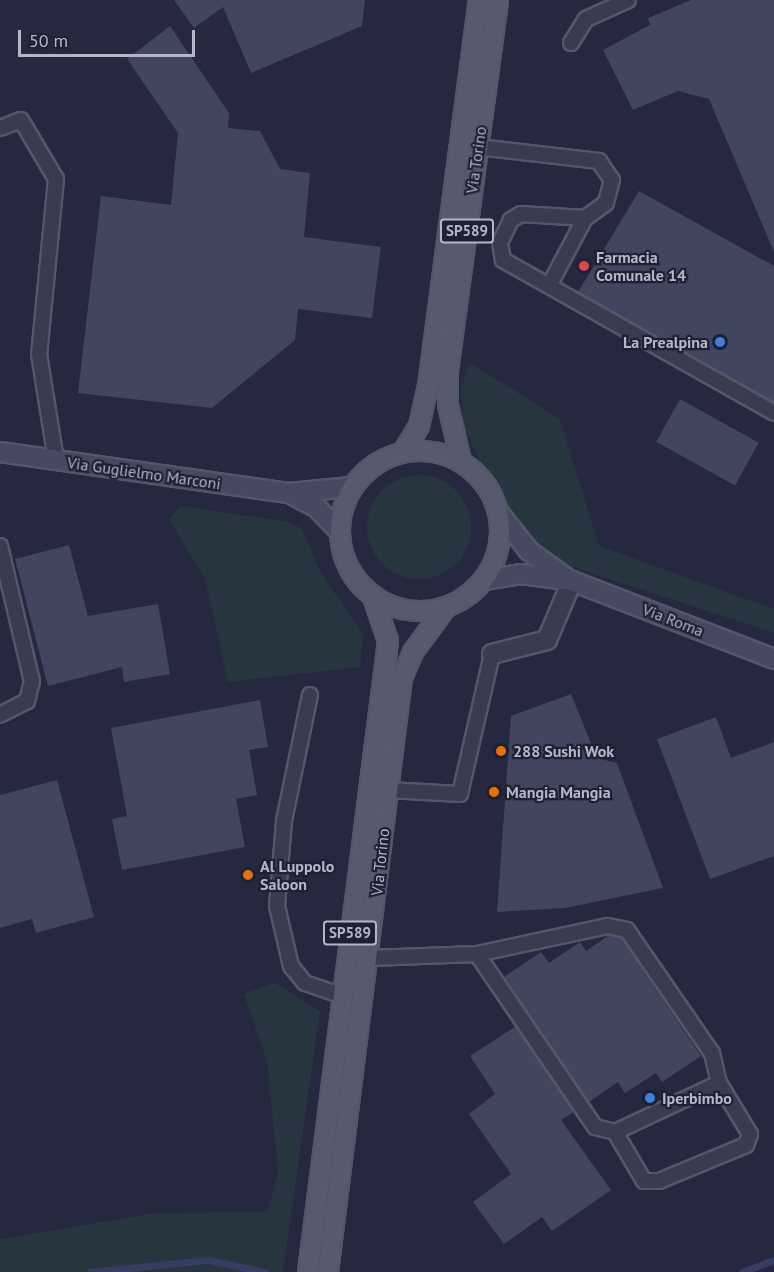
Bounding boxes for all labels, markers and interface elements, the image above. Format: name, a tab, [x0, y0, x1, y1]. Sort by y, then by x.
scale bar	[21, 18, 198, 56]
text: 50 m	[29, 29, 68, 52]
street label: Via Torino	[462, 125, 490, 195]
road number: SP589	[438, 219, 496, 243]
place label: Farmacia Comunale 14	[596, 247, 686, 285]
marker: Farmacia Comunale 14	[577, 259, 591, 273]
place label: La Prealpina	[623, 332, 708, 352]
marker: La Prealpina	[713, 335, 727, 349]
street label: Via Guglielmo Marconi	[66, 453, 222, 493]
street label: Via Roma	[640, 600, 706, 640]
place label: 288 Sushi Wok	[513, 741, 615, 761]
marker: 288 Sushi Wok	[494, 744, 508, 758]
place label: Mangia Mangia	[506, 782, 611, 802]
marker: Mangia Mangia	[487, 785, 501, 799]
street label: Via Torino	[367, 827, 393, 897]
place label: Al Luppolo Saloon	[260, 856, 334, 894]
marker: Al Luppolo Saloon	[241, 868, 255, 882]
road number: SP589	[322, 921, 378, 945]
place label: Iperbimbo	[662, 1088, 732, 1108]
marker: Iperbimbo	[643, 1091, 657, 1105]

